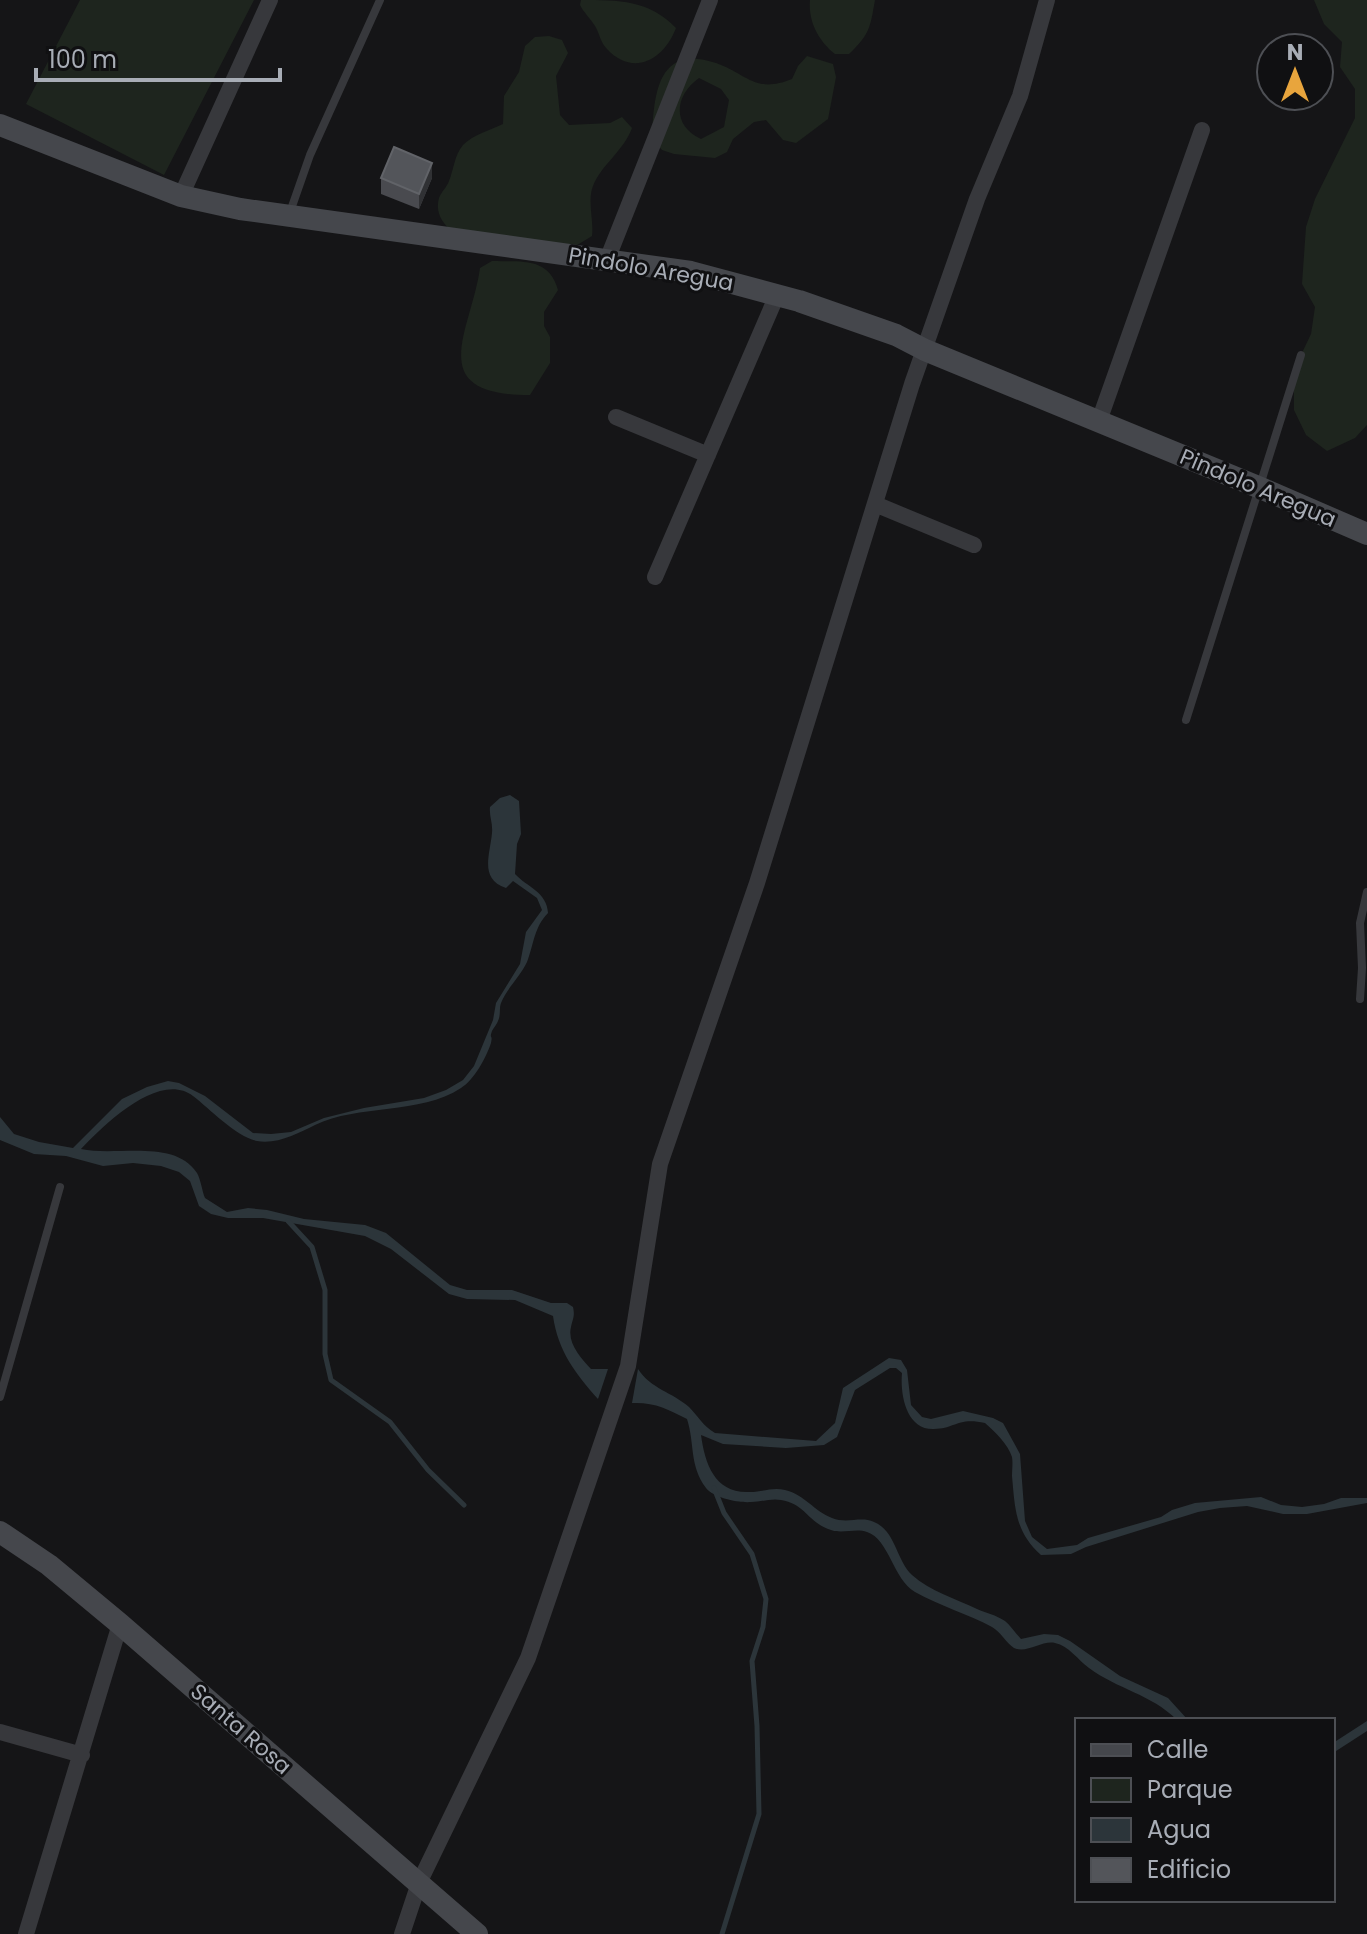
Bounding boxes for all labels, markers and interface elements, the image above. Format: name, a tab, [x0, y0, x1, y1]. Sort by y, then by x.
scale bar	[36, 32, 280, 82]
north arrow	[1255, 32, 1335, 112]
text: N	[1287, 37, 1303, 68]
text: 100 m	[48, 43, 117, 76]
street label: Pindolo Aregua	[566, 239, 736, 299]
street label: Pindolo Aregua	[1175, 441, 1341, 535]
street label: Santa Rosa	[184, 1676, 298, 1782]
legend	[1075, 1718, 1335, 1902]
text: Calle	[1147, 1733, 1208, 1766]
text: Parque	[1147, 1773, 1233, 1806]
text: Agua	[1147, 1813, 1211, 1846]
text: Edificio	[1147, 1853, 1231, 1886]

